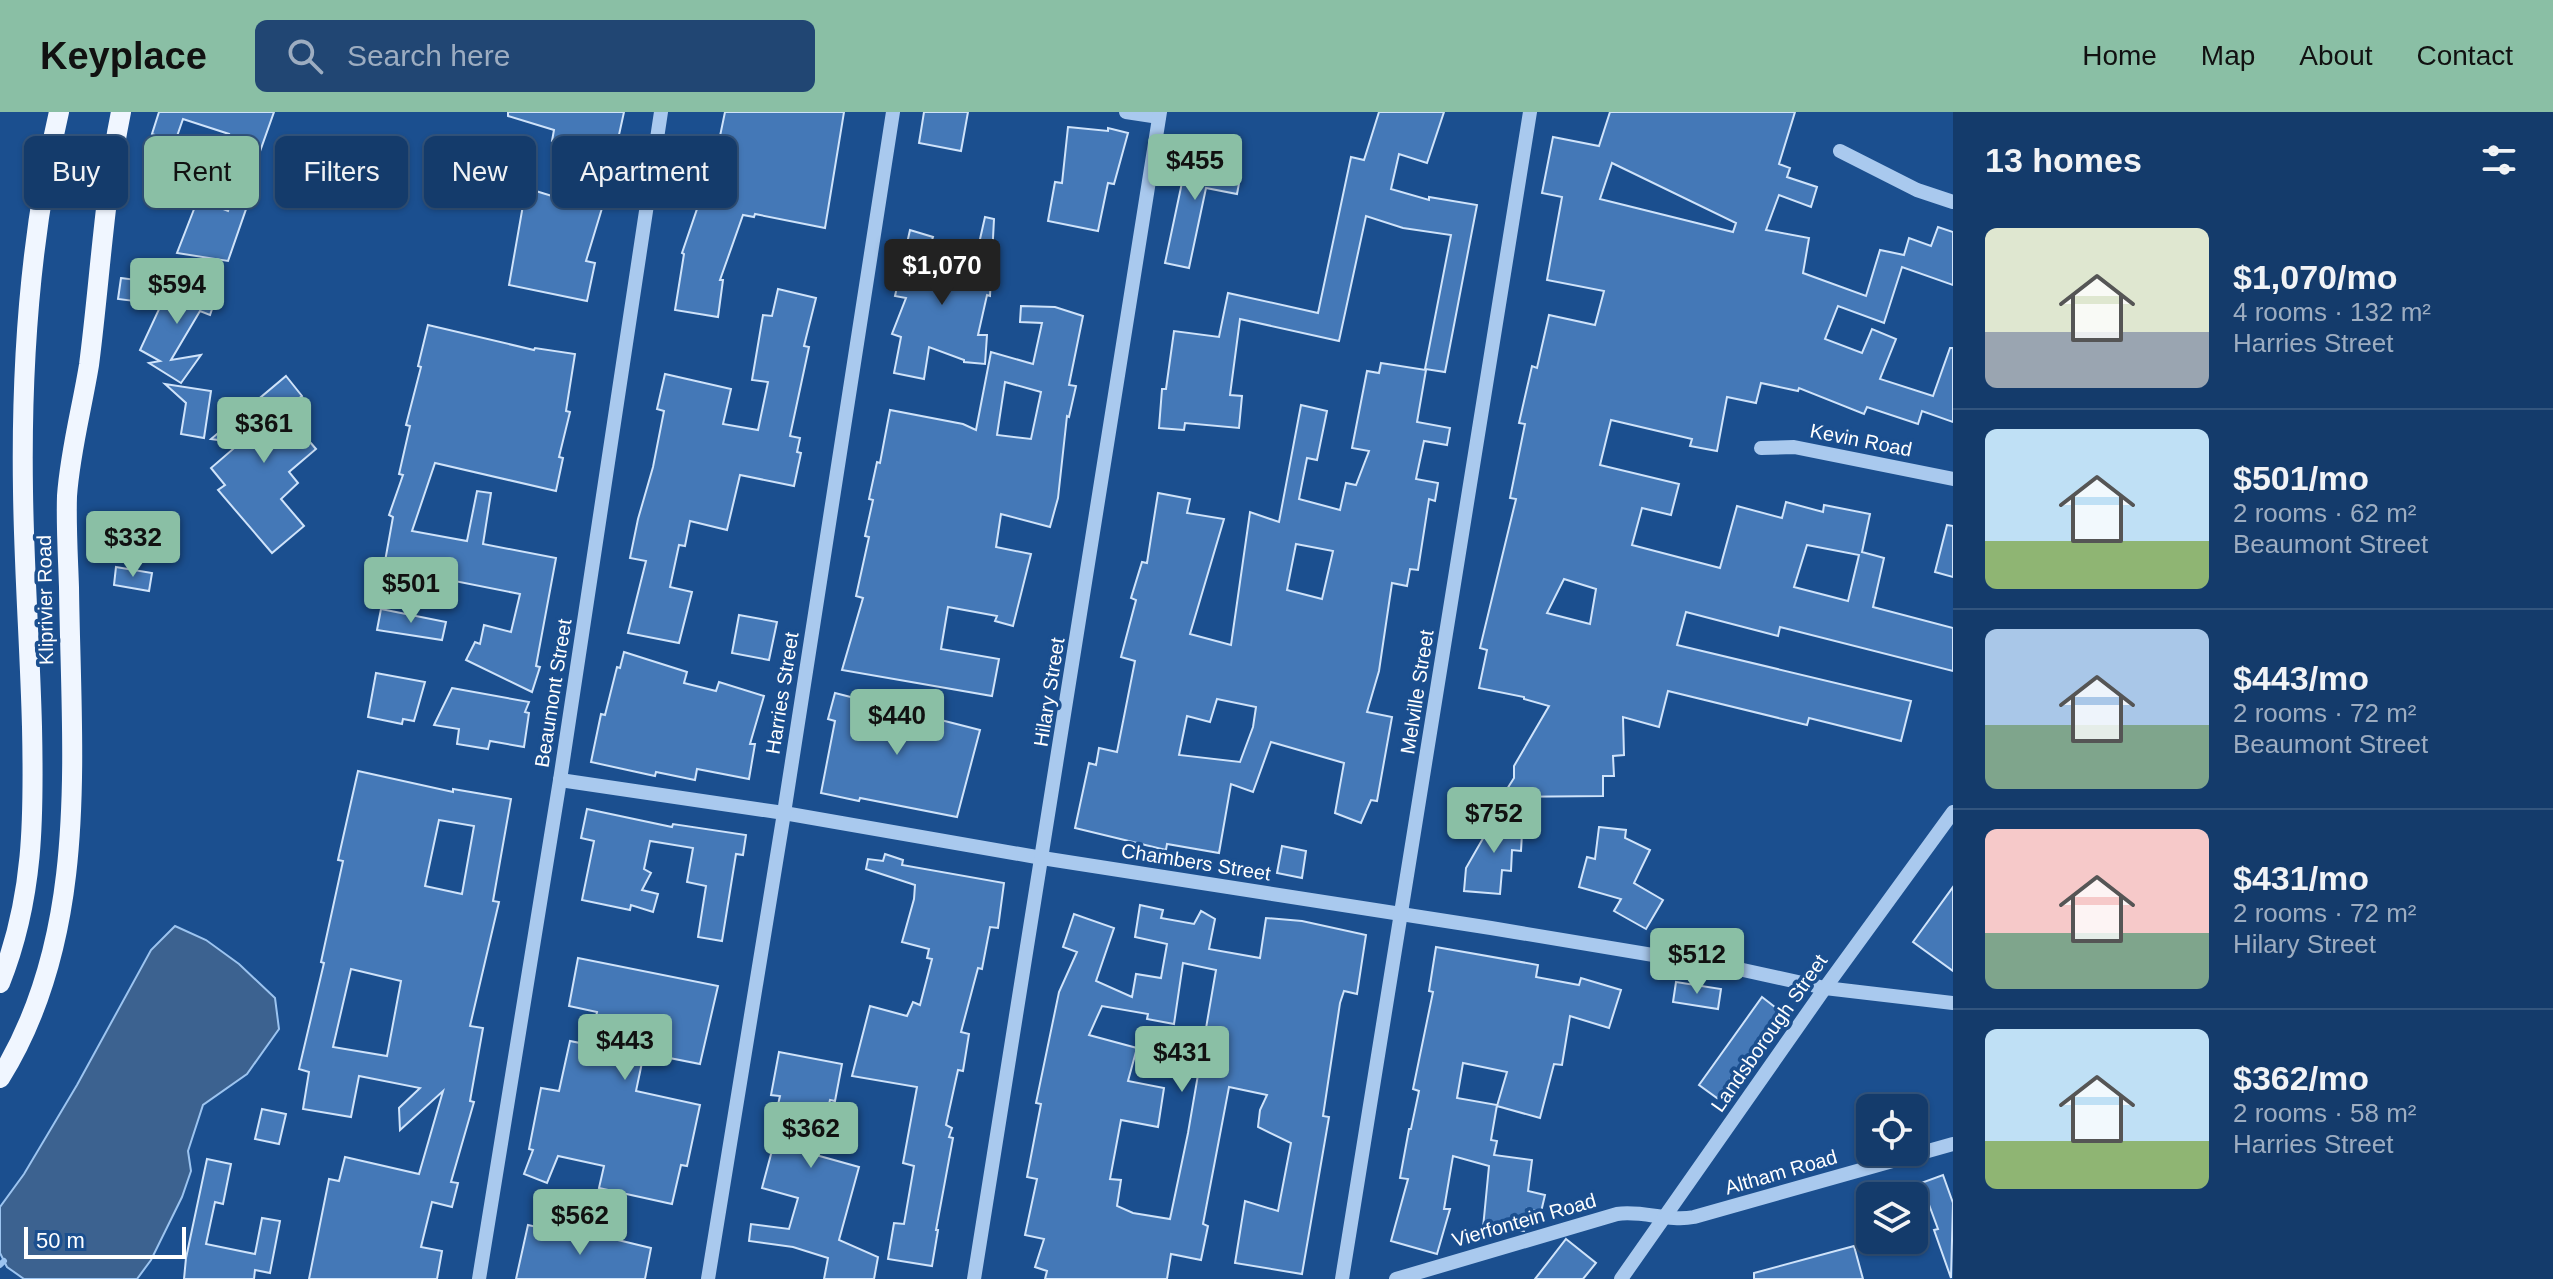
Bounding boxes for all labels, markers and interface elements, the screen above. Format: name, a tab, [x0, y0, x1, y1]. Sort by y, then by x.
search box	[255, 20, 815, 92]
icon: search	[283, 34, 327, 78]
text: Keyplace	[40, 35, 207, 77]
text: Search here	[347, 39, 510, 72]
text: Home	[2082, 40, 2157, 71]
text: Map	[2201, 40, 2255, 71]
text: About	[2299, 40, 2373, 71]
text: Contact	[2417, 40, 2513, 71]
pin: $455	[1148, 134, 1242, 202]
chip: Buy	[24, 136, 128, 208]
chip: Rent	[144, 136, 259, 208]
chip: Filters	[275, 136, 408, 208]
chip: New	[424, 136, 536, 208]
chip: Apartment	[552, 136, 737, 208]
icon: filters	[2477, 138, 2521, 182]
text: 13 homes	[1985, 141, 2142, 179]
text: $455	[1166, 145, 1224, 175]
pin: $1,070	[877, 239, 1007, 307]
text: $1,070	[902, 250, 982, 280]
pin: $594	[130, 258, 224, 326]
text: $1,070/mo	[2233, 258, 2397, 296]
icon: home	[2049, 260, 2145, 356]
text: $594	[148, 269, 206, 299]
text: 4 rooms · 132 m²	[2233, 297, 2431, 327]
text: Harries Street	[2233, 328, 2393, 358]
pin: $361	[217, 397, 311, 465]
text: $361	[235, 408, 293, 438]
street label: Kevin Road	[1808, 419, 1914, 461]
text: $501/mo	[2233, 459, 2369, 497]
icon: home	[2049, 461, 2145, 557]
text: 2 rooms · 62 m²	[2233, 498, 2417, 528]
pin: $332	[86, 511, 180, 579]
text: $332	[104, 522, 162, 552]
text: Beaumont Street	[2233, 529, 2428, 559]
street label: Kliprivier Road	[33, 535, 57, 665]
pin: $501	[364, 557, 458, 625]
text: $501	[382, 568, 440, 598]
street label: Beaumont Street	[530, 617, 576, 769]
street label: Melville Street	[1396, 628, 1438, 756]
street label: Harries Street	[761, 630, 803, 756]
street label: Hilary Street	[1030, 636, 1069, 748]
text: $443/mo	[2233, 659, 2369, 697]
icon: home	[2049, 661, 2145, 757]
pin: $440	[850, 689, 944, 757]
text: 2 rooms · 72 m²	[2233, 698, 2417, 728]
text: $440	[868, 700, 926, 730]
text: Beaumont Street	[2233, 729, 2428, 759]
pin: $752	[1447, 787, 1541, 855]
text: $752	[1465, 798, 1523, 828]
street label: Chambers Street	[1120, 839, 1273, 885]
text: $431/mo	[2233, 859, 2369, 897]
icon: home	[2049, 861, 2145, 957]
text: 2 rooms · 72 m²	[2233, 898, 2417, 928]
pin: $512	[1650, 928, 1744, 996]
text: Hilary Street	[2233, 929, 2376, 959]
text: $512	[1668, 939, 1726, 969]
street label: Landsborough Street	[1706, 950, 1832, 1116]
pin: $443	[578, 1014, 672, 1082]
text: $443	[596, 1025, 654, 1055]
pin: $431	[1135, 1026, 1229, 1094]
text: $431	[1153, 1037, 1211, 1067]
text: $362/mo	[2233, 1059, 2369, 1097]
icon: home	[2049, 1061, 2145, 1157]
map controls	[1856, 1094, 1928, 1254]
button: locate	[1856, 1094, 1928, 1166]
text: 2 rooms · 58 m²	[2233, 1098, 2417, 1128]
pin: $362	[764, 1102, 858, 1170]
text: $362	[782, 1113, 840, 1143]
text: Harries Street	[2233, 1129, 2393, 1159]
street label: Altham Road	[1722, 1145, 1840, 1199]
button: layers	[1856, 1182, 1928, 1254]
pin: $562	[533, 1189, 627, 1257]
street label: Vierfontein Road	[1450, 1189, 1598, 1251]
text: $562	[551, 1200, 609, 1230]
scale bar	[24, 1223, 186, 1259]
text: 50 m	[36, 1228, 85, 1253]

